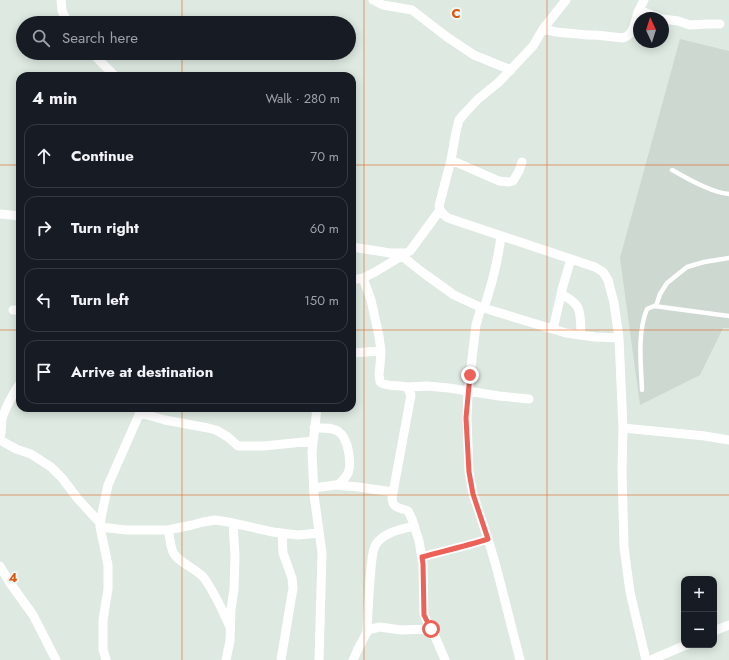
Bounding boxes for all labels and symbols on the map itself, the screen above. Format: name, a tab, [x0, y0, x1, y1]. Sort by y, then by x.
text: C	[451, 4, 461, 23]
north arrow	[633, 12, 669, 48]
route end	[461, 366, 479, 384]
text: 4	[8, 568, 18, 587]
route start	[422, 620, 440, 638]

